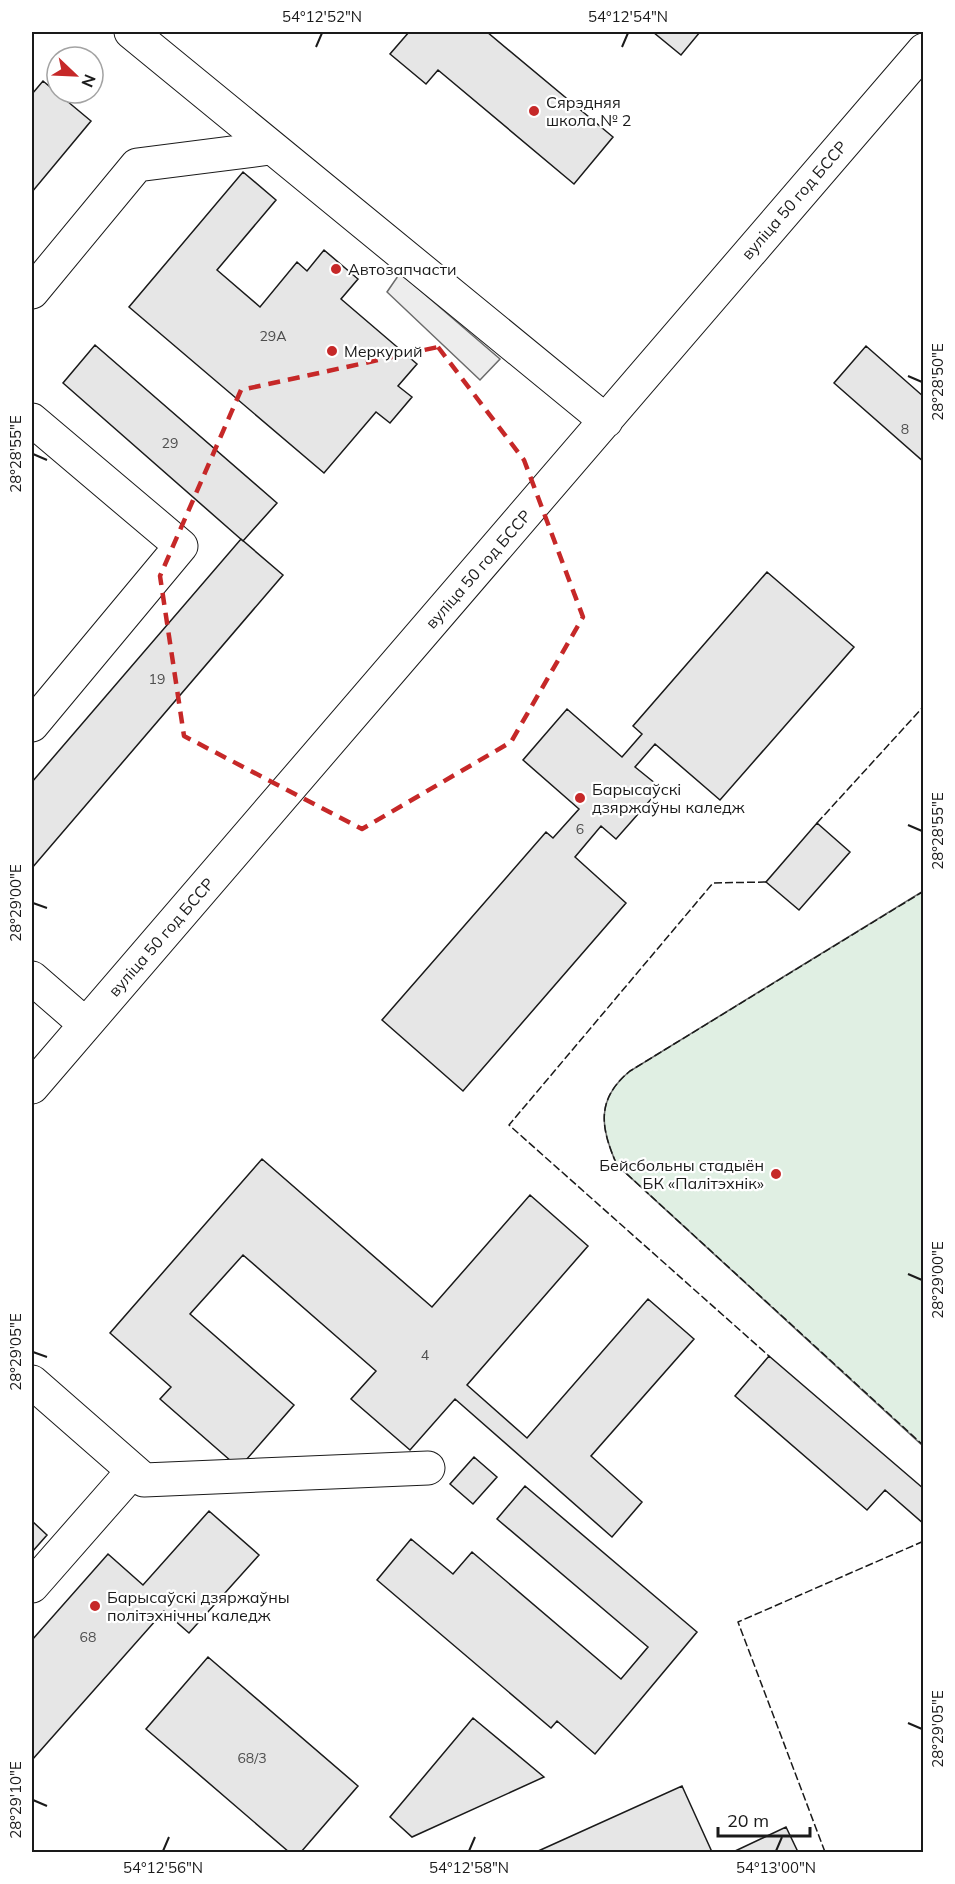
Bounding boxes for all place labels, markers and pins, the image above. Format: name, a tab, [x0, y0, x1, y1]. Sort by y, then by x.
place label: Сярэдняя школа № 2	[546, 92, 631, 130]
marker: Сярэдняя школа № 2	[527, 104, 541, 118]
place label: Автозапчасти	[348, 259, 456, 279]
marker: Автозапчасти	[329, 262, 343, 276]
place label: Меркурий	[344, 341, 422, 361]
marker: Меркурий	[325, 344, 339, 358]
place label: Барысаўскі дзяржаўны каледж	[592, 779, 745, 817]
marker: Барысаўскі дзяржаўны каледж	[573, 791, 587, 805]
place label: Бейсбольны стадыён БК «Палітэхнік»	[599, 1155, 764, 1193]
marker: Бейсбольны стадыён БК «Палітэхнік»	[769, 1167, 783, 1181]
place label: Барысаўскі дзяржаўны політэхнічны каледж	[107, 1587, 290, 1625]
marker: Барысаўскі дзяржаўны політэхнічны каледж	[88, 1599, 102, 1613]

